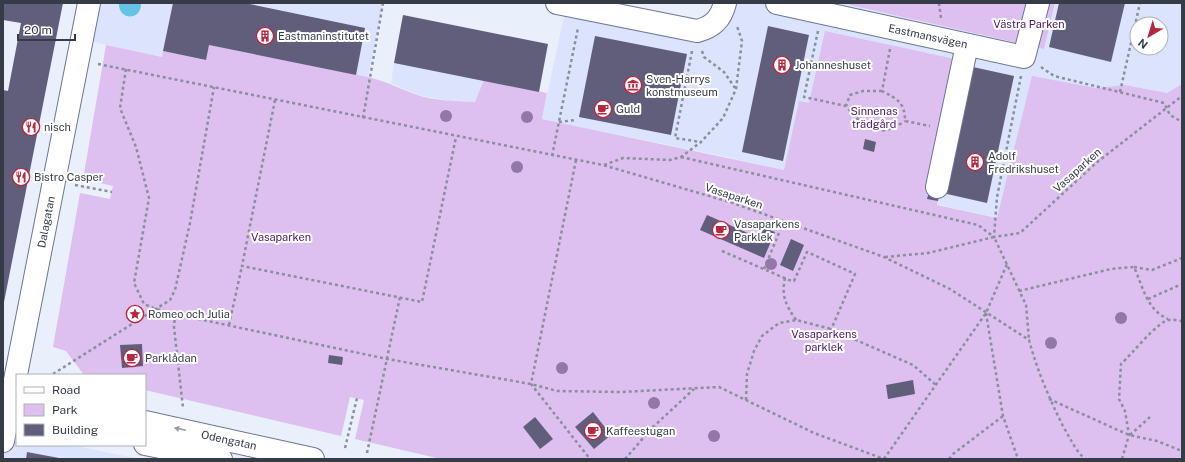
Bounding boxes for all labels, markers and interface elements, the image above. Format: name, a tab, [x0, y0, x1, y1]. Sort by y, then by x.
scale bar	[18, 16, 75, 42]
north arrow	[1129, 16, 1169, 56]
park label: Västra Parken	[993, 18, 1065, 30]
street label: Eastmansvägen	[887, 22, 969, 50]
text: 20 m	[24, 23, 52, 37]
building icon: Eastmaninstitutet	[255, 26, 275, 46]
place label: Eastmaninstitutet	[278, 30, 369, 42]
text: N	[1136, 37, 1150, 51]
building icon: Johanneshuset	[772, 55, 792, 75]
place label: Johanneshuset	[795, 59, 871, 71]
place label: Sven-Harrys konstmuseum	[646, 73, 718, 98]
museum icon: Sven-Harrys konstmuseum	[623, 75, 643, 95]
cafe icon: Guld	[593, 99, 613, 119]
place label: Guld	[616, 103, 640, 115]
park label: Sinnenas trädgård	[850, 105, 898, 130]
restaurant icon: nisch	[21, 117, 41, 137]
place label: nisch	[44, 121, 71, 133]
street label: Vasaparken	[1051, 145, 1103, 195]
place label: Adolf Fredrikshuset	[988, 150, 1059, 175]
building icon: Adolf Fredrikshuset	[965, 152, 985, 172]
restaurant icon: Bistro Casper	[11, 167, 31, 187]
place label: Bistro Casper	[34, 171, 103, 183]
street label: Vasaparken	[704, 181, 764, 211]
street label: Dalagatan	[35, 195, 57, 249]
place label: Vasaparkens Parklek	[734, 218, 800, 243]
cafe icon: Vasaparkens Parklek	[711, 220, 731, 240]
park label: Vasaparken	[251, 231, 311, 243]
place icon: Romeo och Julia	[125, 304, 145, 324]
place label: Romeo och Julia	[148, 308, 230, 320]
park label: Vasaparkens parklek	[791, 328, 857, 353]
cafe icon: Parklådan	[122, 348, 142, 368]
place label: Parklådan	[145, 352, 197, 364]
legend	[16, 374, 146, 446]
text: Road	[52, 383, 80, 397]
text: Park	[52, 403, 78, 417]
cafe icon: Kaffeestugan	[583, 421, 603, 441]
text: Building	[52, 423, 98, 437]
place label: Kaffeestugan	[606, 425, 675, 437]
one-way arrow	[173, 426, 186, 432]
street label: Odengatan	[200, 428, 258, 452]

